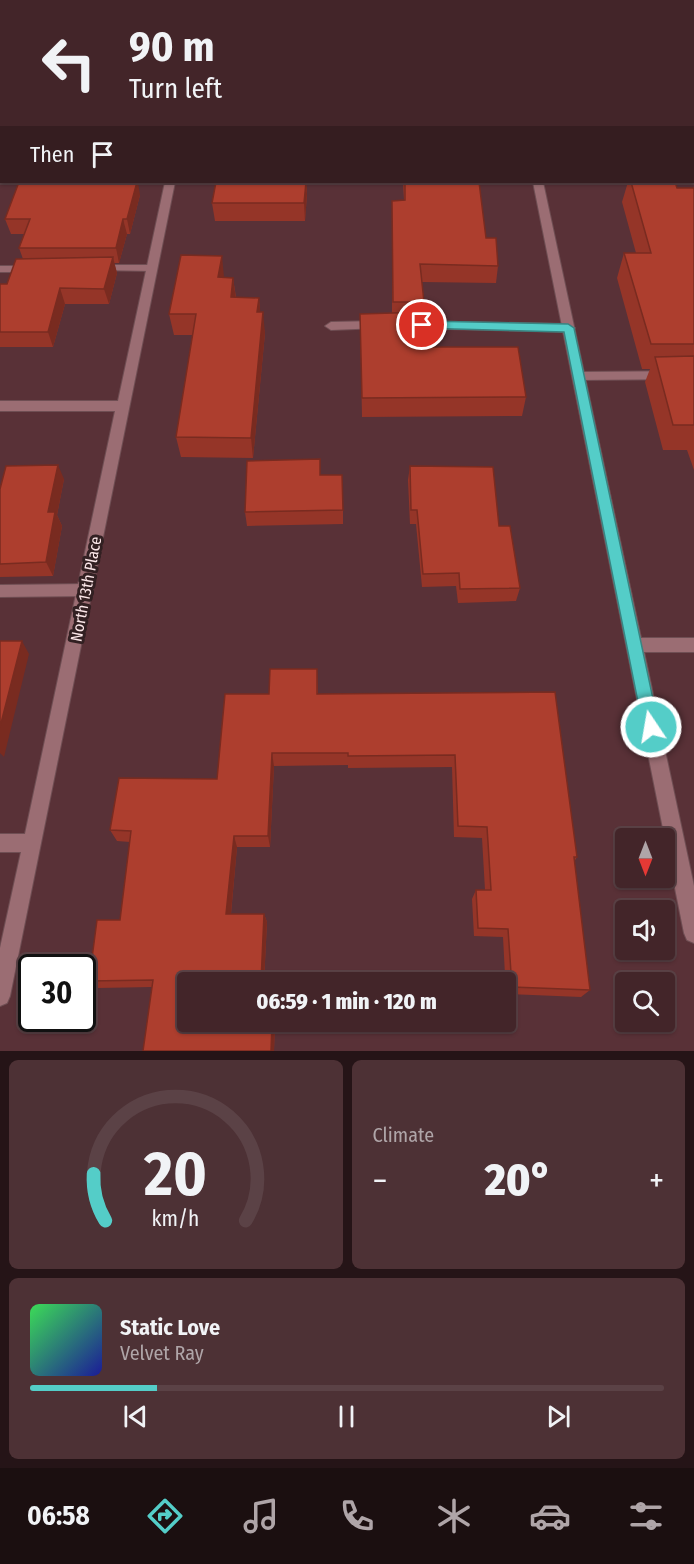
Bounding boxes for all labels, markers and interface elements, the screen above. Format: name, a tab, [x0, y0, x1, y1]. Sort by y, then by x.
text: 90 m	[129, 22, 214, 72]
icon: left	[30, 24, 108, 102]
text: Turn left	[129, 73, 222, 105]
icon: arrive	[86, 138, 119, 171]
text: Then	[30, 141, 74, 168]
pin	[396, 299, 447, 350]
icon: arrive	[405, 308, 438, 341]
street label: North 13th Place	[66, 535, 106, 643]
position arrow	[619, 695, 683, 759]
north arrow	[615, 828, 675, 888]
map controls	[615, 828, 675, 1032]
button: sound	[615, 900, 675, 960]
speed limit sign: 30	[18, 954, 96, 1032]
button: search	[615, 972, 675, 1032]
text: 06:59 · 1 min · 120 m	[256, 988, 437, 1015]
text: Climate	[373, 1123, 434, 1147]
text: 20	[143, 1137, 207, 1212]
text: 20°	[485, 1153, 552, 1207]
text: −	[373, 1161, 387, 1201]
text: +	[649, 1161, 664, 1201]
text: km/h	[152, 1207, 200, 1233]
text: Static Love	[120, 1314, 220, 1341]
text: Velvet Ray	[120, 1341, 204, 1365]
icon: previous	[119, 1400, 152, 1433]
icon: pause	[330, 1400, 363, 1433]
icon: next	[542, 1400, 575, 1433]
icon: directions	[144, 1495, 186, 1537]
icon: music	[240, 1495, 282, 1537]
icon: phone	[336, 1495, 378, 1537]
icon: climate	[433, 1495, 475, 1537]
icon: car	[529, 1495, 571, 1537]
icon: filters	[625, 1495, 667, 1537]
text: 06:58	[27, 1500, 90, 1532]

